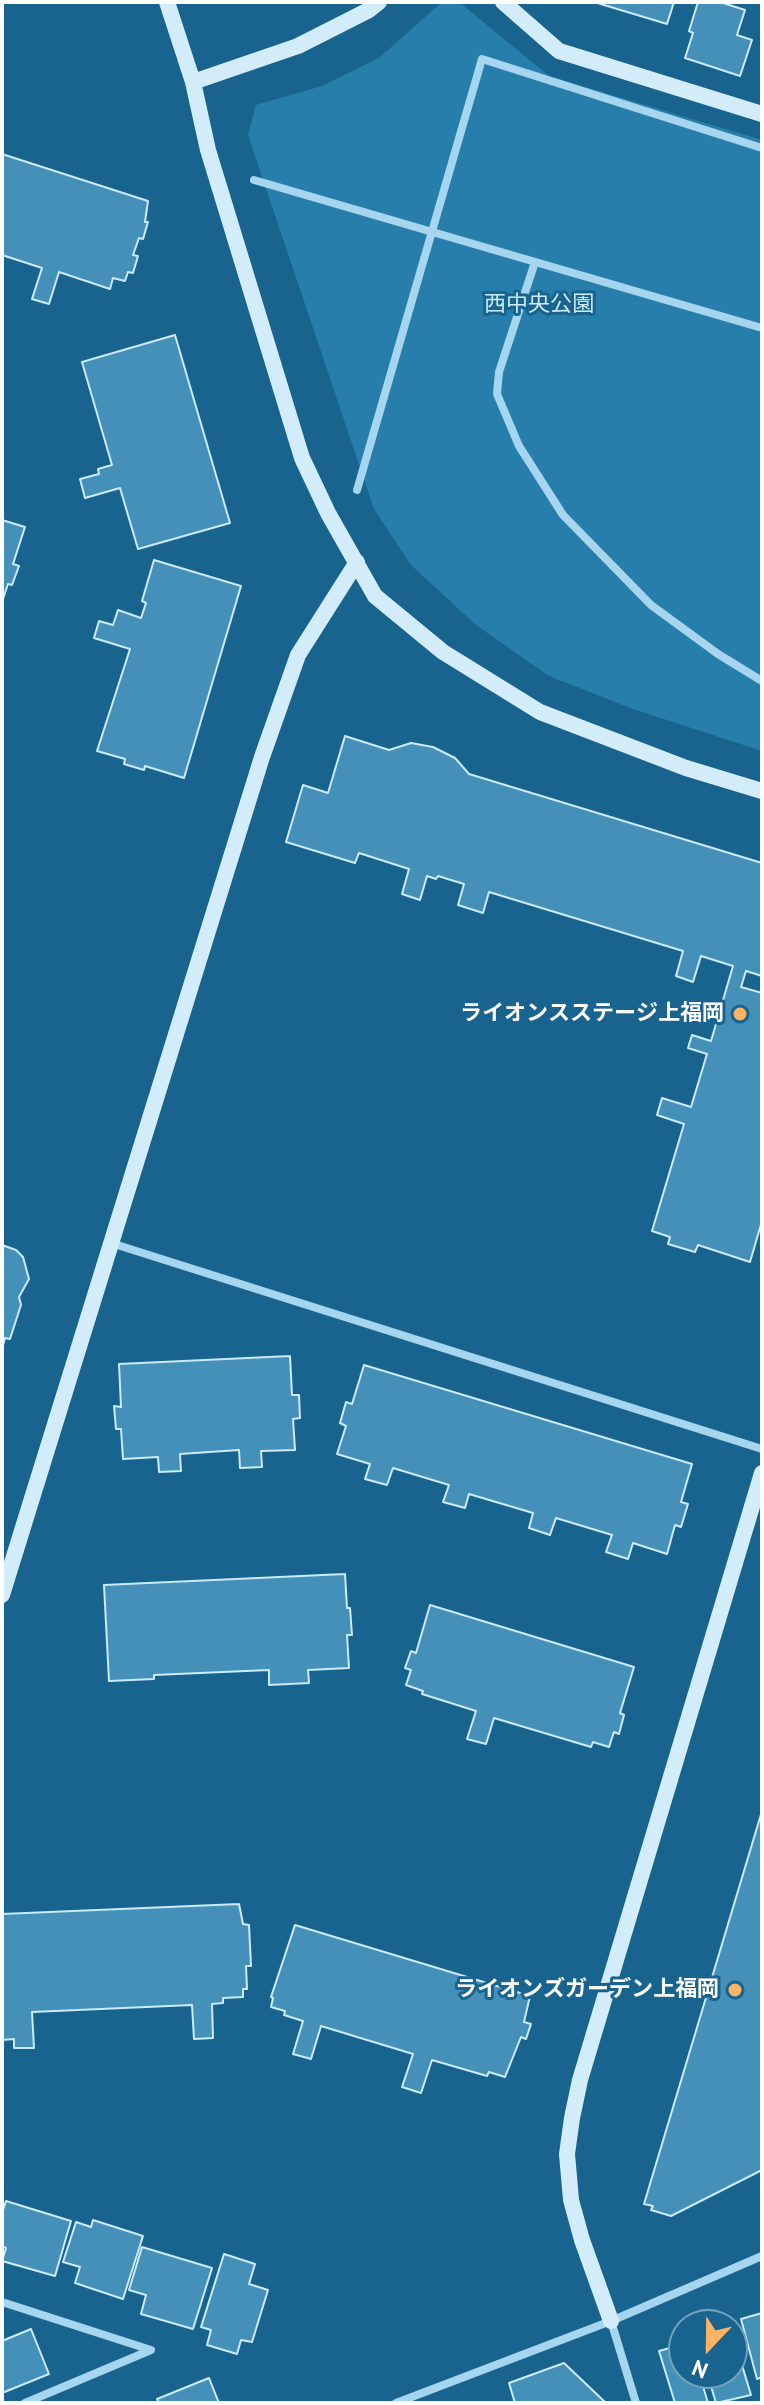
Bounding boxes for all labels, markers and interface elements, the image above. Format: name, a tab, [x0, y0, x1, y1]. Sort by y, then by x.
park label: 西中央公園	[484, 292, 594, 318]
place label: ライオンスステージ上福岡	[460, 1001, 724, 1027]
marker: ライオンスステージ上福岡	[731, 1005, 749, 1023]
place label: ライオンズガーデン上福岡	[455, 1977, 719, 2003]
marker: ライオンズガーデン上福岡	[726, 1981, 744, 1999]
north arrow	[668, 2309, 748, 2389]
text: N	[688, 2354, 712, 2385]

